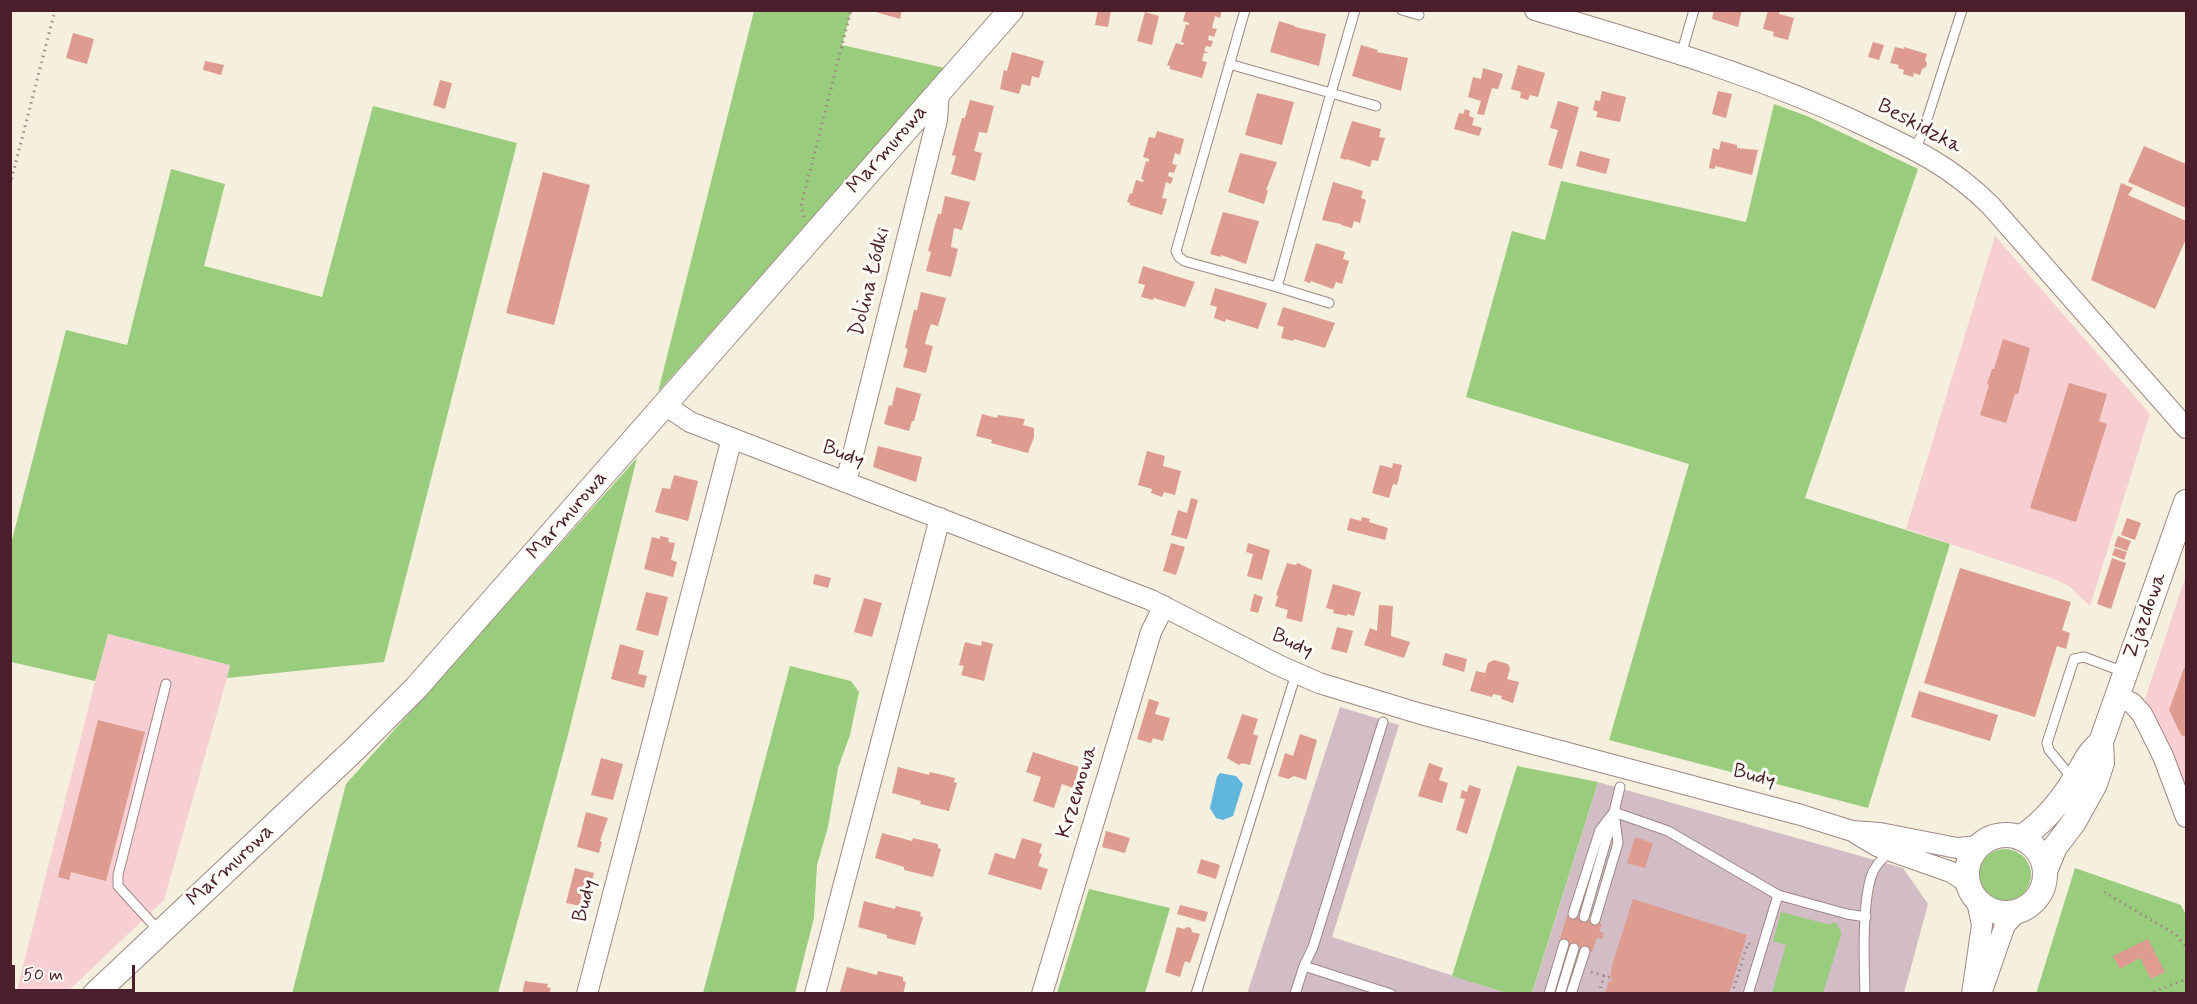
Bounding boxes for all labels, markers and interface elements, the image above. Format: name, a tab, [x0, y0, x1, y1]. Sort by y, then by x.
street label: Beskidzka	[1872, 94, 1966, 160]
street label: Marmurowa	[842, 100, 934, 200]
street label: Dolina Łódki	[845, 225, 897, 339]
street label: Budy	[818, 436, 868, 474]
street label: Marmurowa	[522, 466, 614, 566]
street label: Zjazdowa	[2119, 569, 2173, 663]
street label: Budy	[1267, 623, 1317, 665]
street label: Krzemowa	[1052, 742, 1104, 842]
street label: Budy	[1730, 759, 1778, 795]
street label: Marmurowa	[182, 819, 280, 913]
street label: Budy	[568, 877, 604, 925]
scale bar	[15, 953, 138, 991]
text: 50 m	[23, 963, 63, 987]

